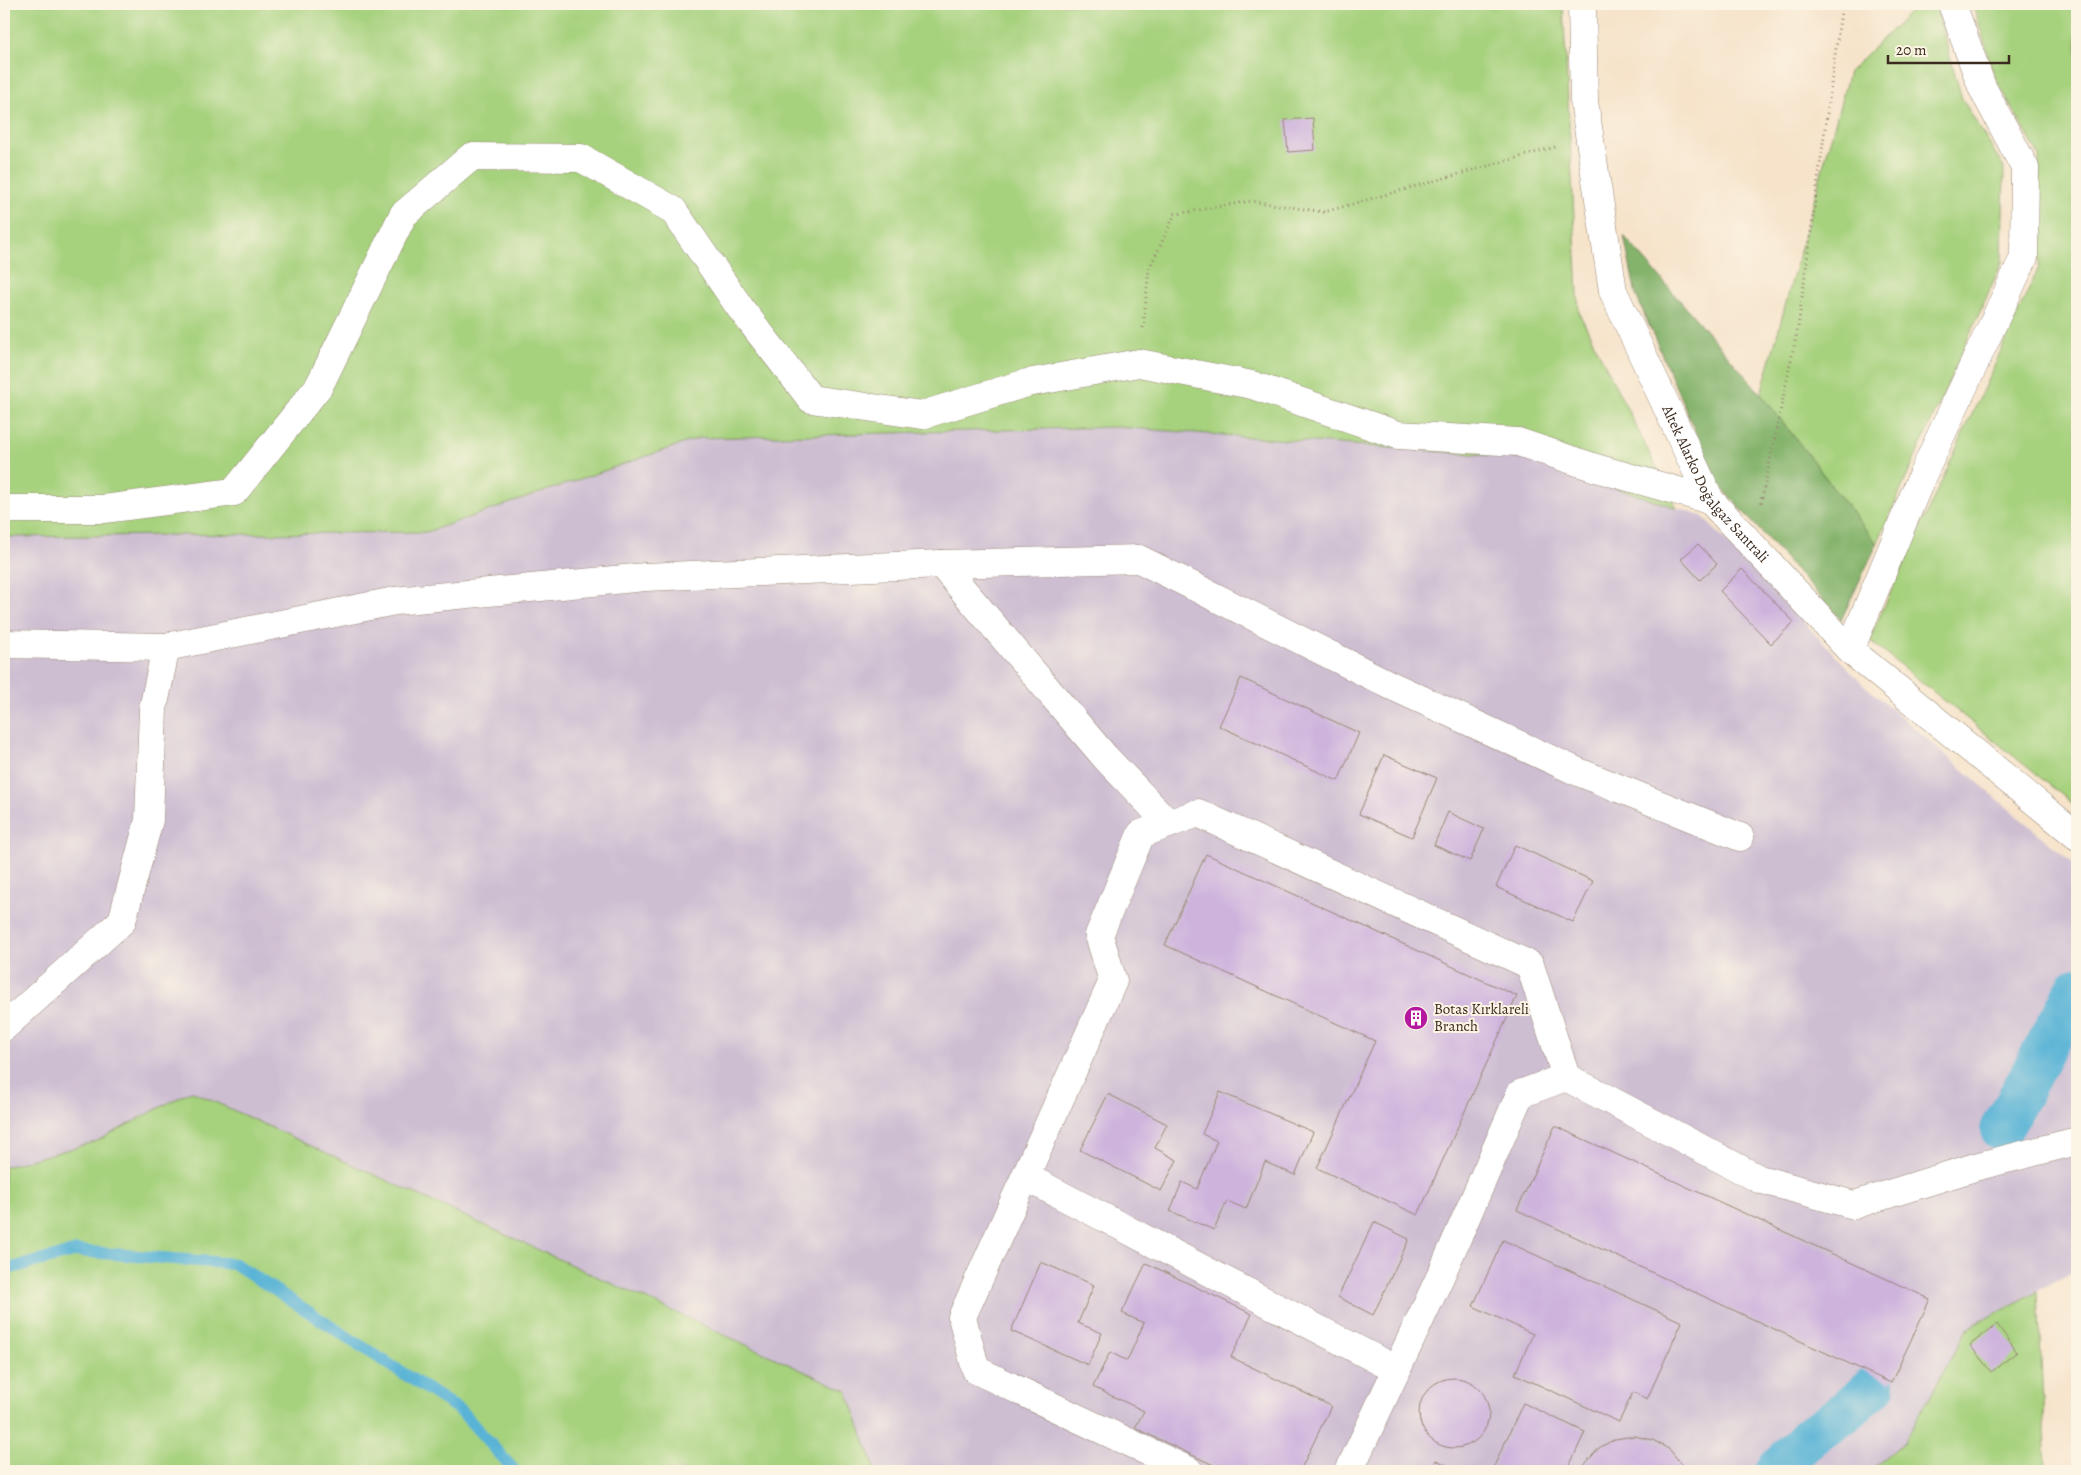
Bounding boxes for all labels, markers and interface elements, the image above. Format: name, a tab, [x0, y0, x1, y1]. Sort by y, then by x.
scale bar	[1888, 32, 2010, 64]
text: 20 m	[1896, 40, 1927, 60]
street label: Altek Alarko Doğalgaz Santrali	[1657, 401, 1773, 567]
place label: Botas Kırklareli Branch	[1434, 999, 1529, 1036]
building icon: Botas Kırklareli Branch	[1403, 1005, 1429, 1031]

